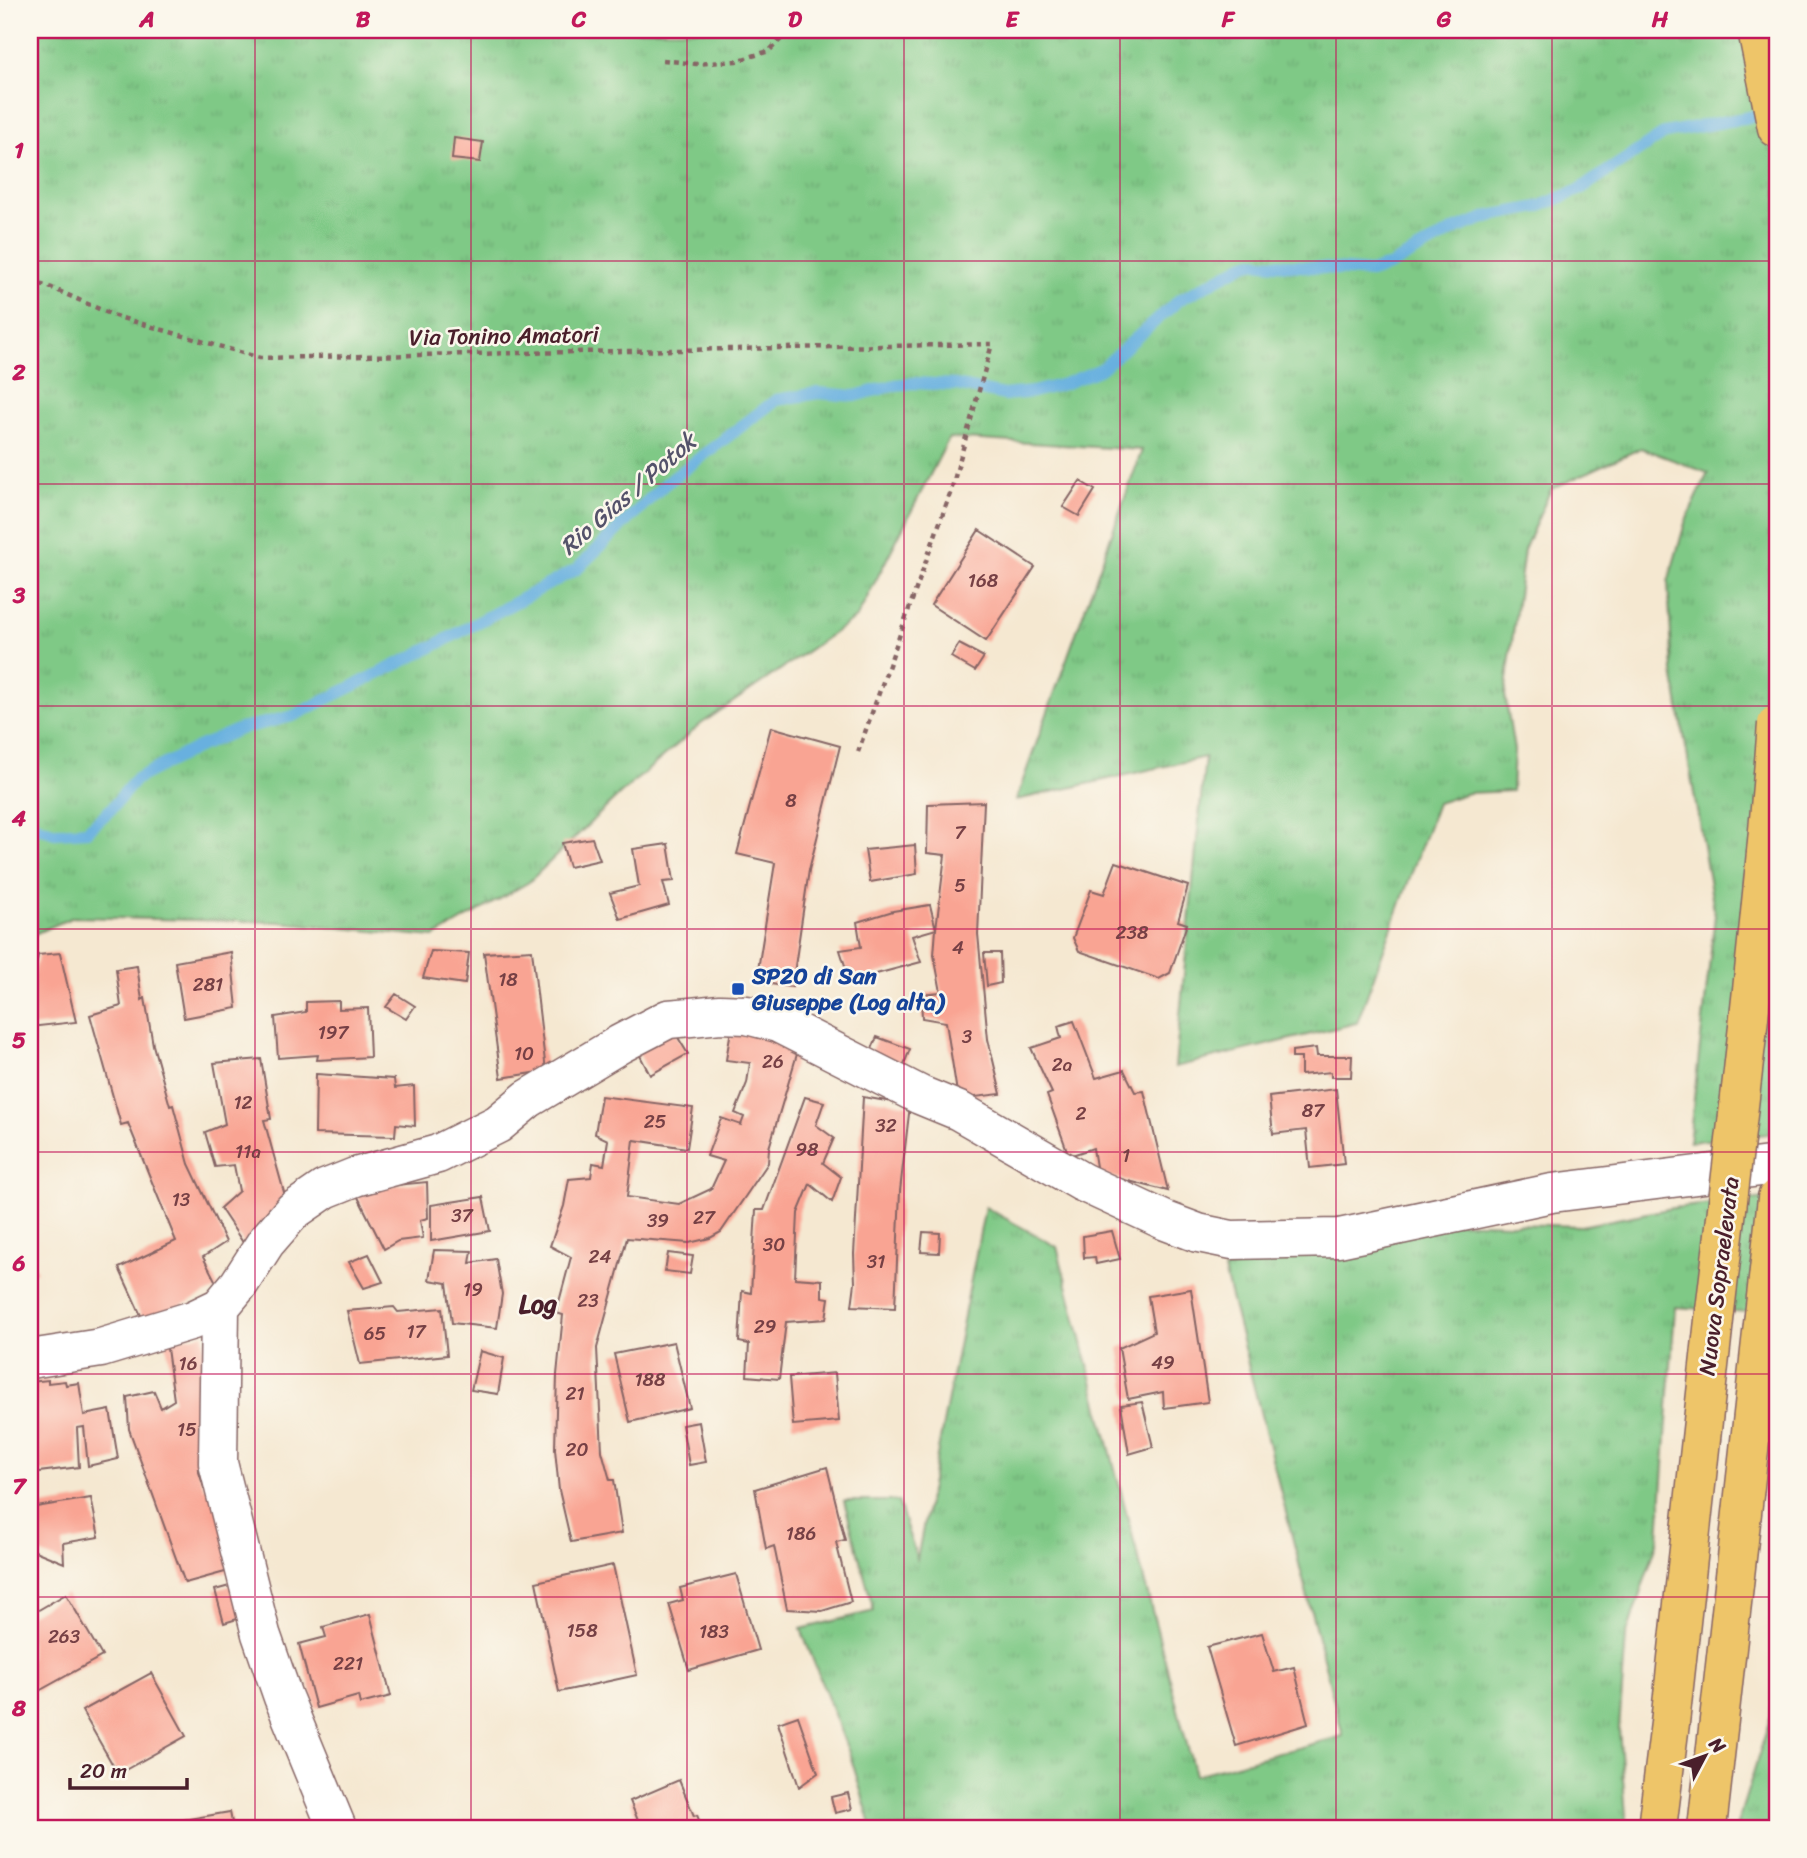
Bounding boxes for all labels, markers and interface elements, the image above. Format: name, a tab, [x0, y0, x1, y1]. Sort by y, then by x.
text: A	[138, 0, 155, 40]
text: B	[356, 0, 371, 40]
text: C	[571, 0, 587, 40]
text: D	[788, 0, 803, 40]
text: E	[1006, 0, 1021, 40]
text: F	[1221, 0, 1236, 40]
text: G	[1436, 0, 1452, 40]
text: H	[1651, 0, 1669, 40]
text: 1	[14, 130, 24, 171]
street label: Via Tonino Amatori	[409, 314, 600, 358]
text: 2	[11, 352, 26, 393]
water label: Rio Gias / Potok	[550, 420, 709, 566]
house number: 168	[968, 564, 999, 597]
text: 3	[12, 575, 26, 616]
house number: 8	[785, 784, 797, 817]
text: 4	[11, 798, 27, 839]
house number: 7	[955, 816, 967, 849]
house number: 5	[954, 869, 966, 902]
house number: 238	[1116, 916, 1149, 949]
house number: 4	[952, 931, 964, 964]
place label: SP20 di San Giuseppe (Log alta)	[751, 956, 946, 1023]
house number: 18	[498, 963, 518, 996]
house number: 281	[193, 968, 223, 1001]
marker: SP20 di San Giuseppe (Log alta)	[730, 981, 746, 997]
house number: 197	[318, 1016, 349, 1049]
text: 5	[12, 1020, 26, 1061]
house number: 3	[962, 1020, 973, 1053]
house number: 10	[514, 1037, 534, 1070]
house number: 26	[762, 1045, 784, 1078]
house number: 2a	[1052, 1048, 1073, 1081]
house number: 12	[233, 1086, 253, 1119]
house number: 87	[1302, 1094, 1325, 1127]
house number: 2	[1076, 1097, 1087, 1130]
house number: 25	[644, 1105, 667, 1138]
house number: 32	[875, 1109, 897, 1142]
house number: 98	[795, 1133, 819, 1166]
house number: 11a	[235, 1135, 261, 1168]
house number: 1	[1122, 1139, 1130, 1172]
street label: Nuova Sopraelevata	[1686, 1174, 1752, 1378]
house number: 13	[172, 1183, 191, 1216]
house number: 37	[451, 1199, 474, 1232]
house number: 27	[693, 1201, 716, 1234]
house number: 39	[647, 1204, 669, 1237]
house number: 30	[763, 1228, 785, 1261]
house number: 24	[589, 1240, 612, 1273]
text: 6	[11, 1243, 26, 1284]
house number: 31	[867, 1245, 885, 1278]
house number: 19	[463, 1273, 483, 1306]
district label: Log	[519, 1281, 557, 1327]
house number: 23	[577, 1284, 599, 1317]
house number: 29	[754, 1310, 776, 1343]
house number: 17	[406, 1315, 427, 1348]
house number: 65	[364, 1317, 387, 1350]
house number: 49	[1151, 1346, 1175, 1379]
house number: 16	[179, 1347, 197, 1380]
house number: 188	[634, 1363, 666, 1396]
house number: 21	[565, 1377, 585, 1410]
house number: 15	[177, 1413, 197, 1446]
house number: 20	[566, 1433, 588, 1466]
text: 7	[12, 1466, 27, 1507]
house number: 186	[786, 1517, 816, 1550]
house number: 158	[566, 1614, 598, 1647]
house number: 183	[699, 1615, 730, 1648]
house number: 263	[48, 1620, 81, 1653]
house number: 221	[333, 1647, 363, 1680]
text: 8	[11, 1688, 26, 1729]
north arrow	[1671, 1722, 1741, 1792]
text: N	[1700, 1729, 1735, 1762]
scale bar	[70, 1746, 187, 1790]
text: 20 m	[80, 1752, 127, 1790]

